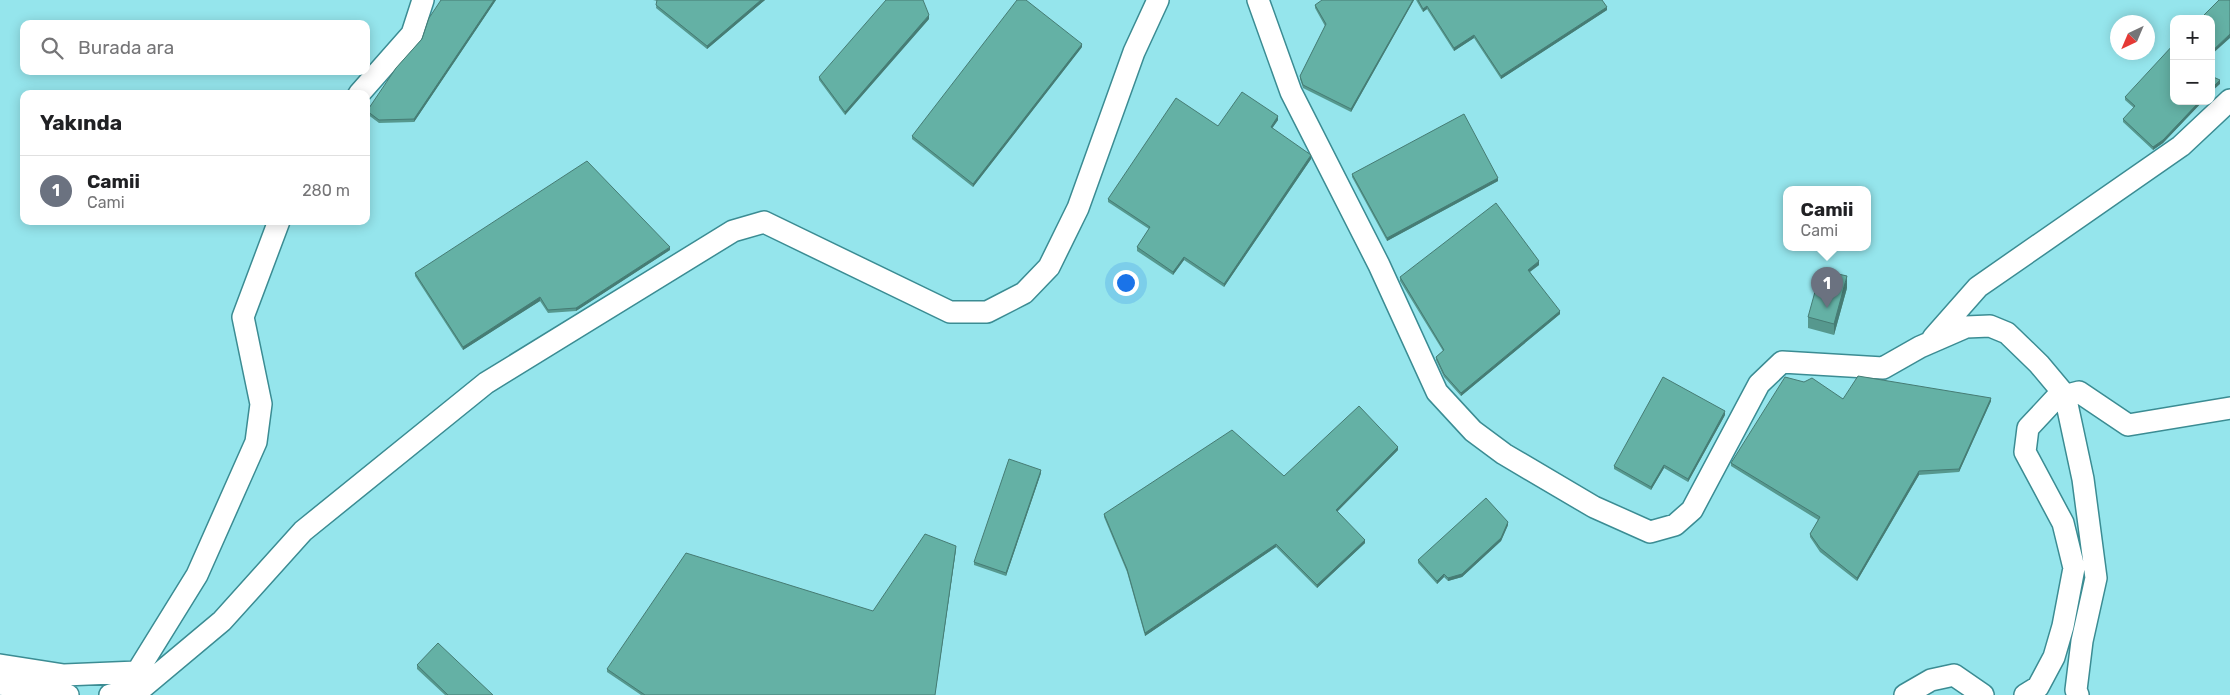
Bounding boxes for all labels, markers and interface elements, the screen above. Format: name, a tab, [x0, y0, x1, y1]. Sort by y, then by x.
north arrow	[2110, 15, 2155, 60]
map controls	[2170, 15, 2215, 105]
button: +	[2170, 15, 2215, 60]
search box	[20, 20, 370, 75]
icon: search	[38, 34, 66, 62]
text: Burada ara	[78, 36, 174, 59]
button: −	[2170, 60, 2215, 105]
text: Yakında	[40, 110, 122, 135]
text: Camii	[87, 170, 140, 193]
text: 1	[52, 181, 60, 200]
text: 280 m	[302, 181, 350, 200]
popup	[1783, 186, 1871, 251]
text: Cami	[87, 193, 125, 212]
text: Camii	[1801, 198, 1853, 221]
text: Cami	[1801, 221, 1838, 240]
pin: 1	[1811, 267, 1843, 308]
your location	[1113, 270, 1139, 296]

